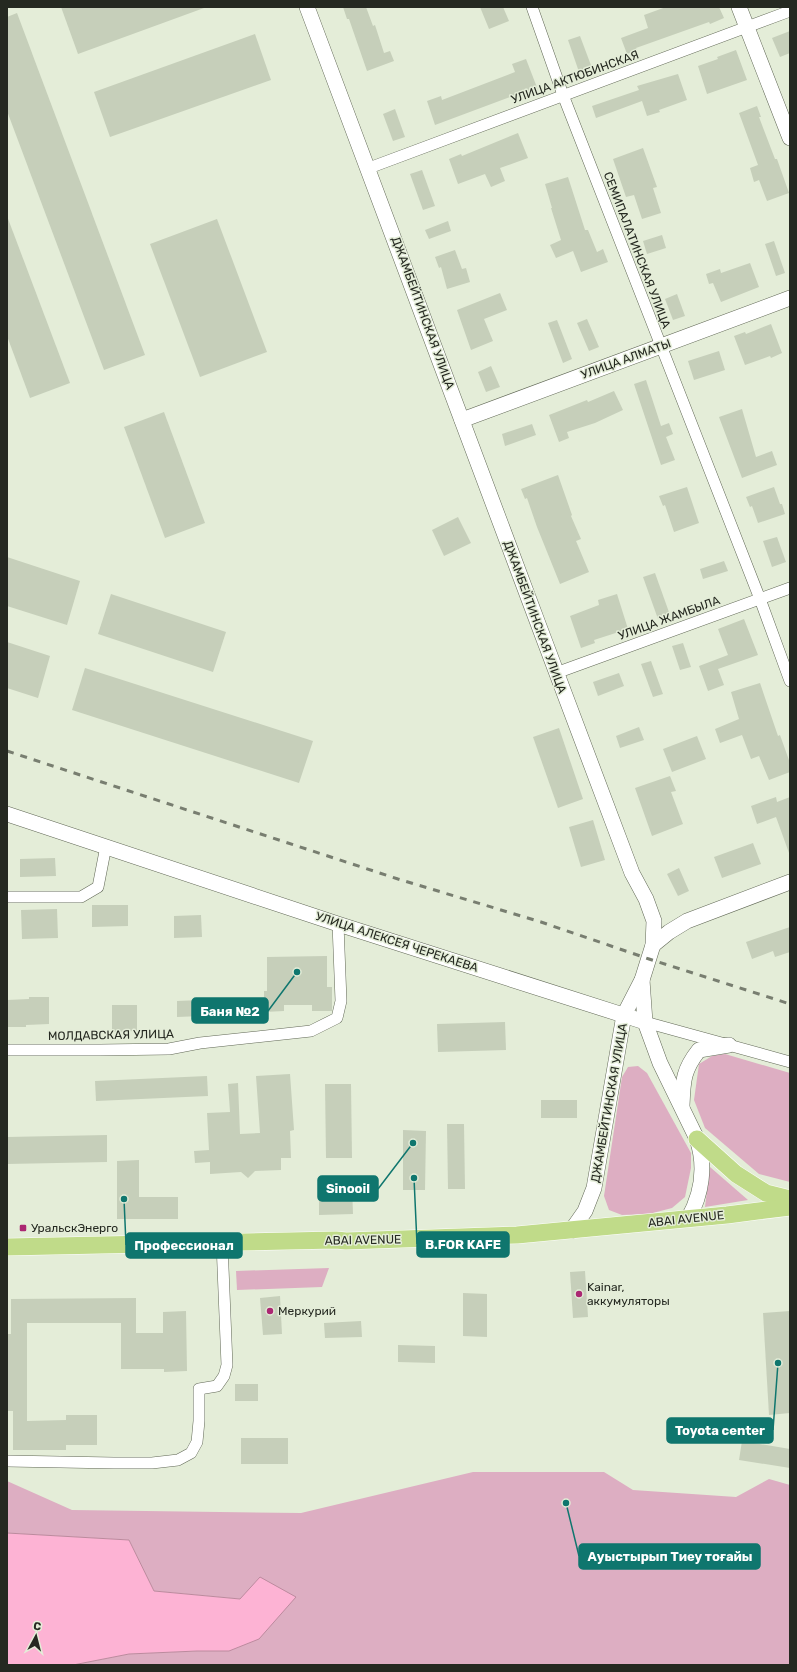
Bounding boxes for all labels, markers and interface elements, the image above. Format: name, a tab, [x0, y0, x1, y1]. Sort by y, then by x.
street label: УЛИЦА АКТЮБИНСКАЯ	[509, 47, 641, 107]
street label: СЕМИПАЛАТИНСКАЯ УЛИЦА	[601, 170, 673, 330]
street label: ДЖАМБЕЙТИНСКАЯ УЛИЦА	[389, 235, 457, 391]
street label: УЛИЦА АЛМАТЫ	[579, 336, 673, 382]
street label: ДЖАМБЕЙТИНСКАЯ УЛИЦА	[501, 539, 569, 695]
street label: УЛИЦА ЖАМБЫЛА	[616, 593, 722, 643]
street label: УЛИЦА АЛЕКСЕЯ ЧЕРЕКАЕВА	[314, 909, 480, 975]
callout: Баня №2	[192, 998, 268, 1023]
text: Баня №2	[200, 1004, 260, 1019]
street label: ДЖАМБЕЙТИНСКАЯ УЛИЦА	[588, 1022, 630, 1184]
street label: МОЛДАВСКАЯ УЛИЦА	[48, 1027, 174, 1043]
callout: Sinooil	[318, 1176, 378, 1201]
text: Sinooil	[326, 1181, 370, 1196]
street label: ABAI AVENUE	[647, 1208, 725, 1230]
place label: УральскЭнерго	[31, 1221, 118, 1235]
marker: УральскЭнерго	[18, 1223, 28, 1233]
street label: ABAI AVENUE	[325, 1232, 401, 1248]
callout: B.FOR KAFE	[417, 1232, 509, 1257]
callout: Профессионал	[126, 1233, 242, 1258]
text: B.FOR KAFE	[425, 1237, 501, 1252]
text: Профессионал	[134, 1238, 234, 1253]
place label: Kainar, аккумуляторы	[587, 1280, 670, 1308]
marker: Kainar, аккумуляторы	[574, 1289, 584, 1299]
place label: Меркурий	[278, 1304, 336, 1318]
marker: Меркурий	[265, 1306, 275, 1316]
callout: Toyota center	[667, 1418, 773, 1443]
text: Toyota center	[675, 1423, 765, 1438]
callout: Ауыстырып Тиеу тоғайы	[579, 1544, 760, 1569]
text: Ауыстырып Тиеу тоғайы	[587, 1549, 753, 1564]
north arrow	[16, 1616, 56, 1656]
text: С	[33, 1620, 42, 1634]

